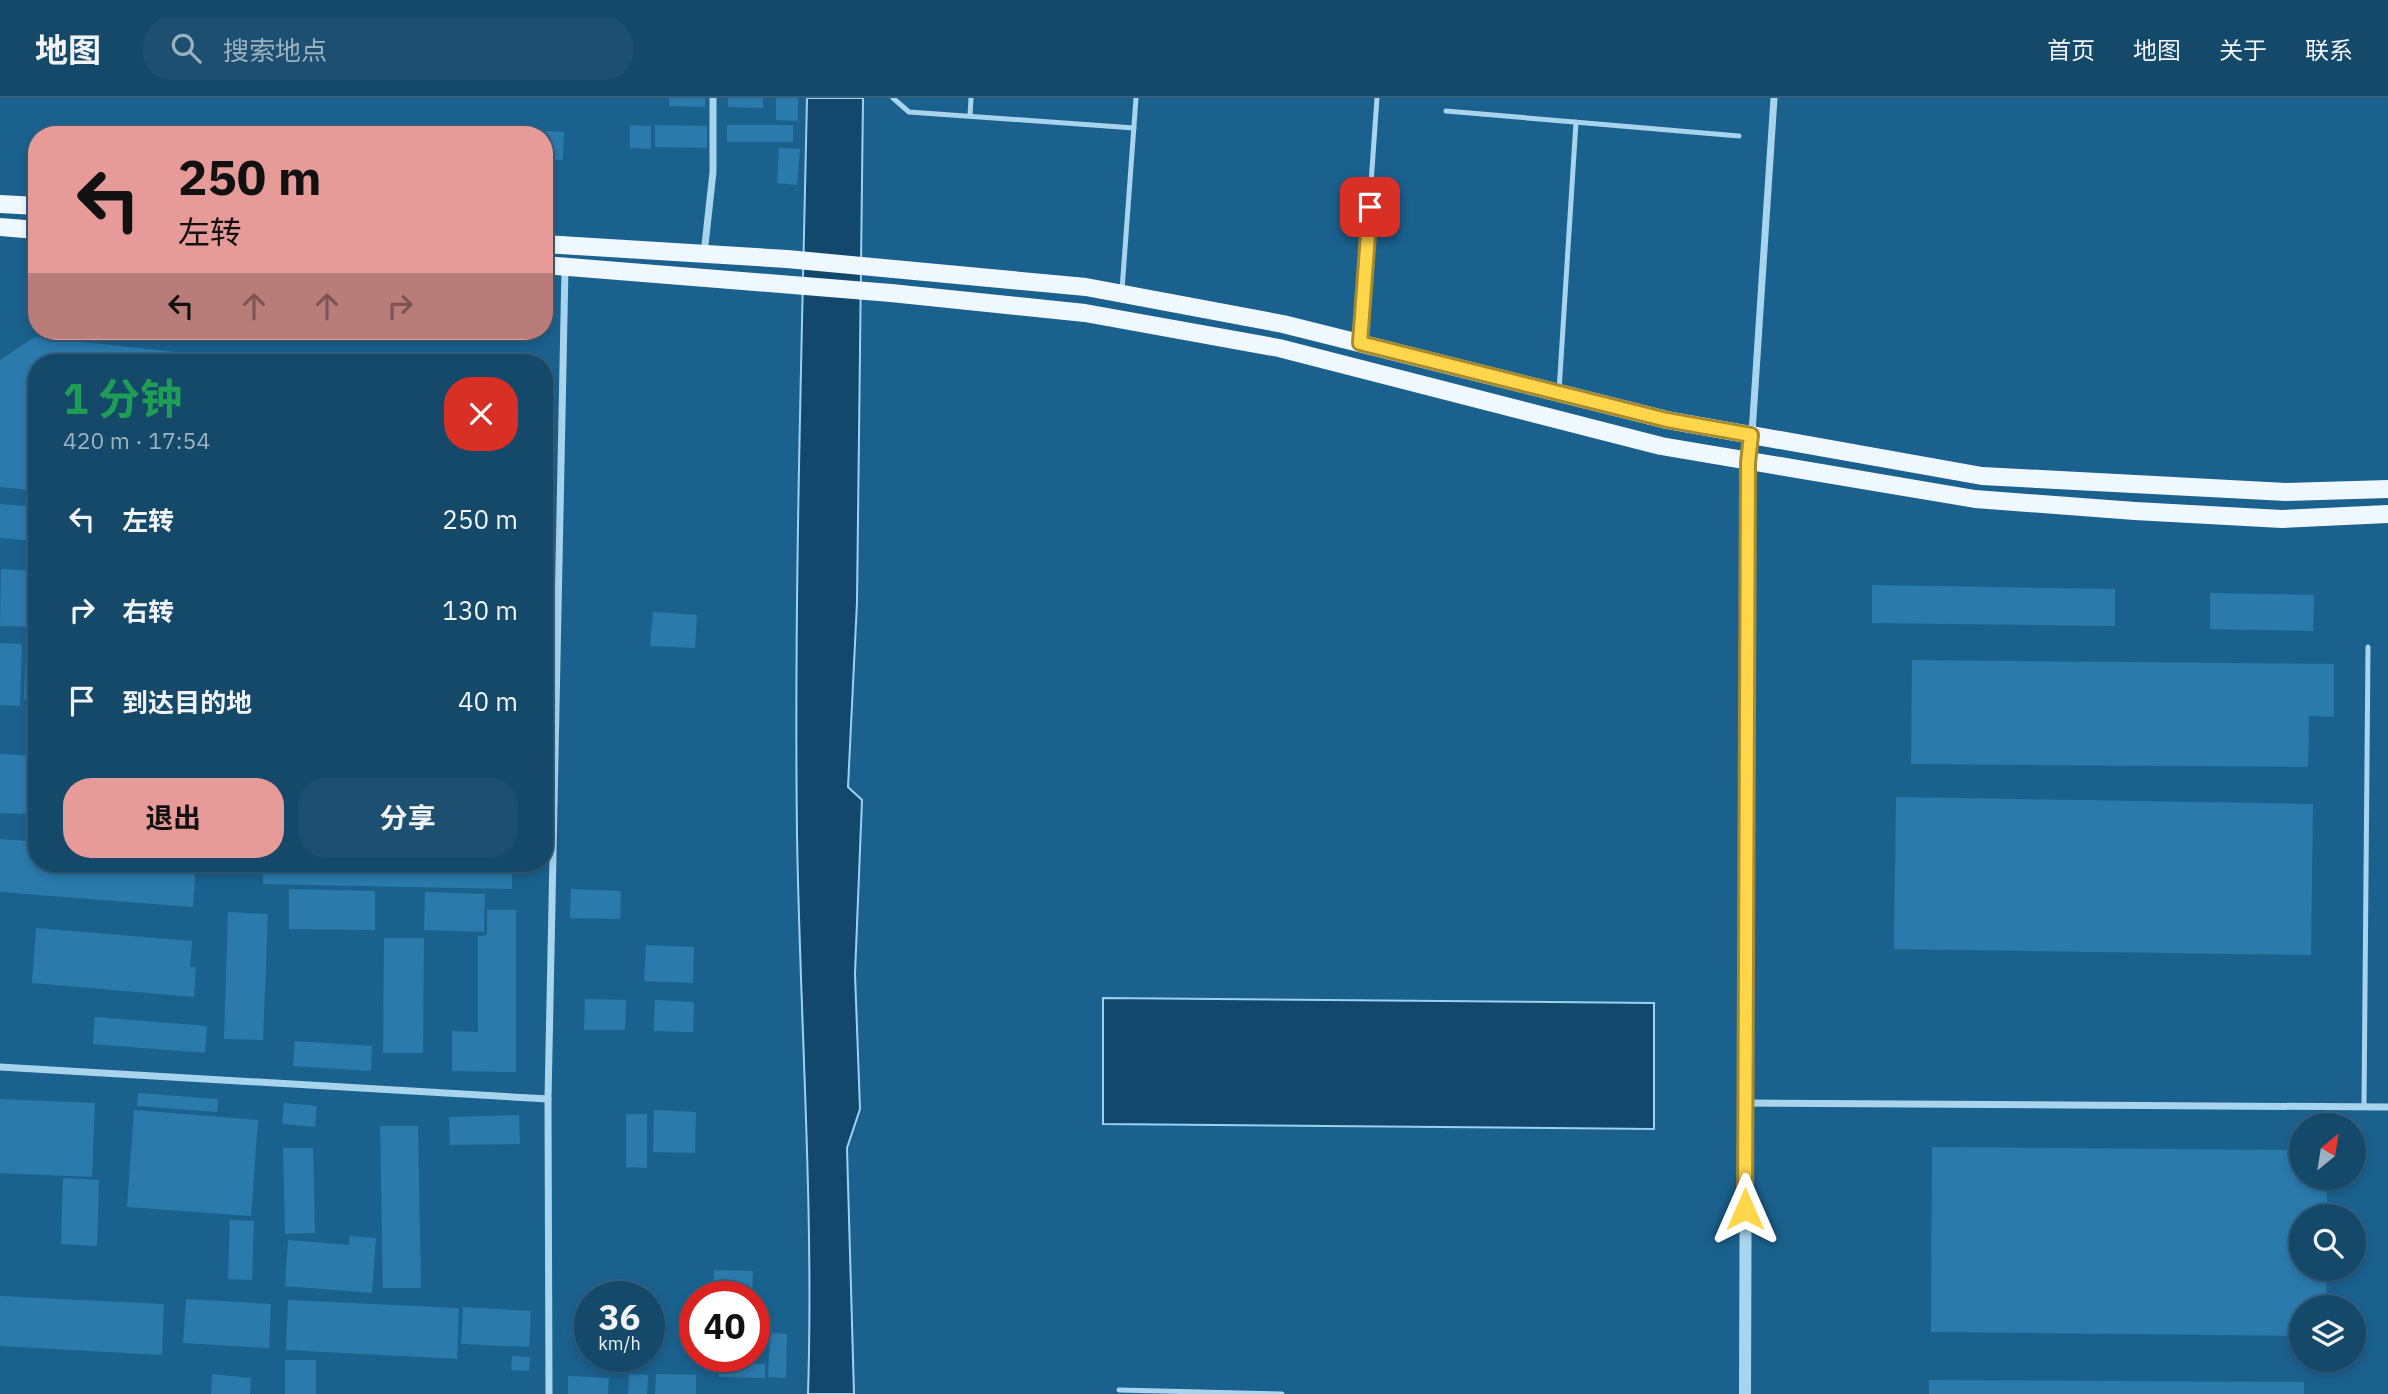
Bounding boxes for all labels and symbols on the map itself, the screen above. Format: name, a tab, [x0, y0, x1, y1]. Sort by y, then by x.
pin	[1340, 177, 1400, 237]
north arrow	[2289, 1113, 2366, 1190]
position arrow	[1708, 1172, 1782, 1246]
speed limit sign: 40	[679, 1281, 770, 1372]

